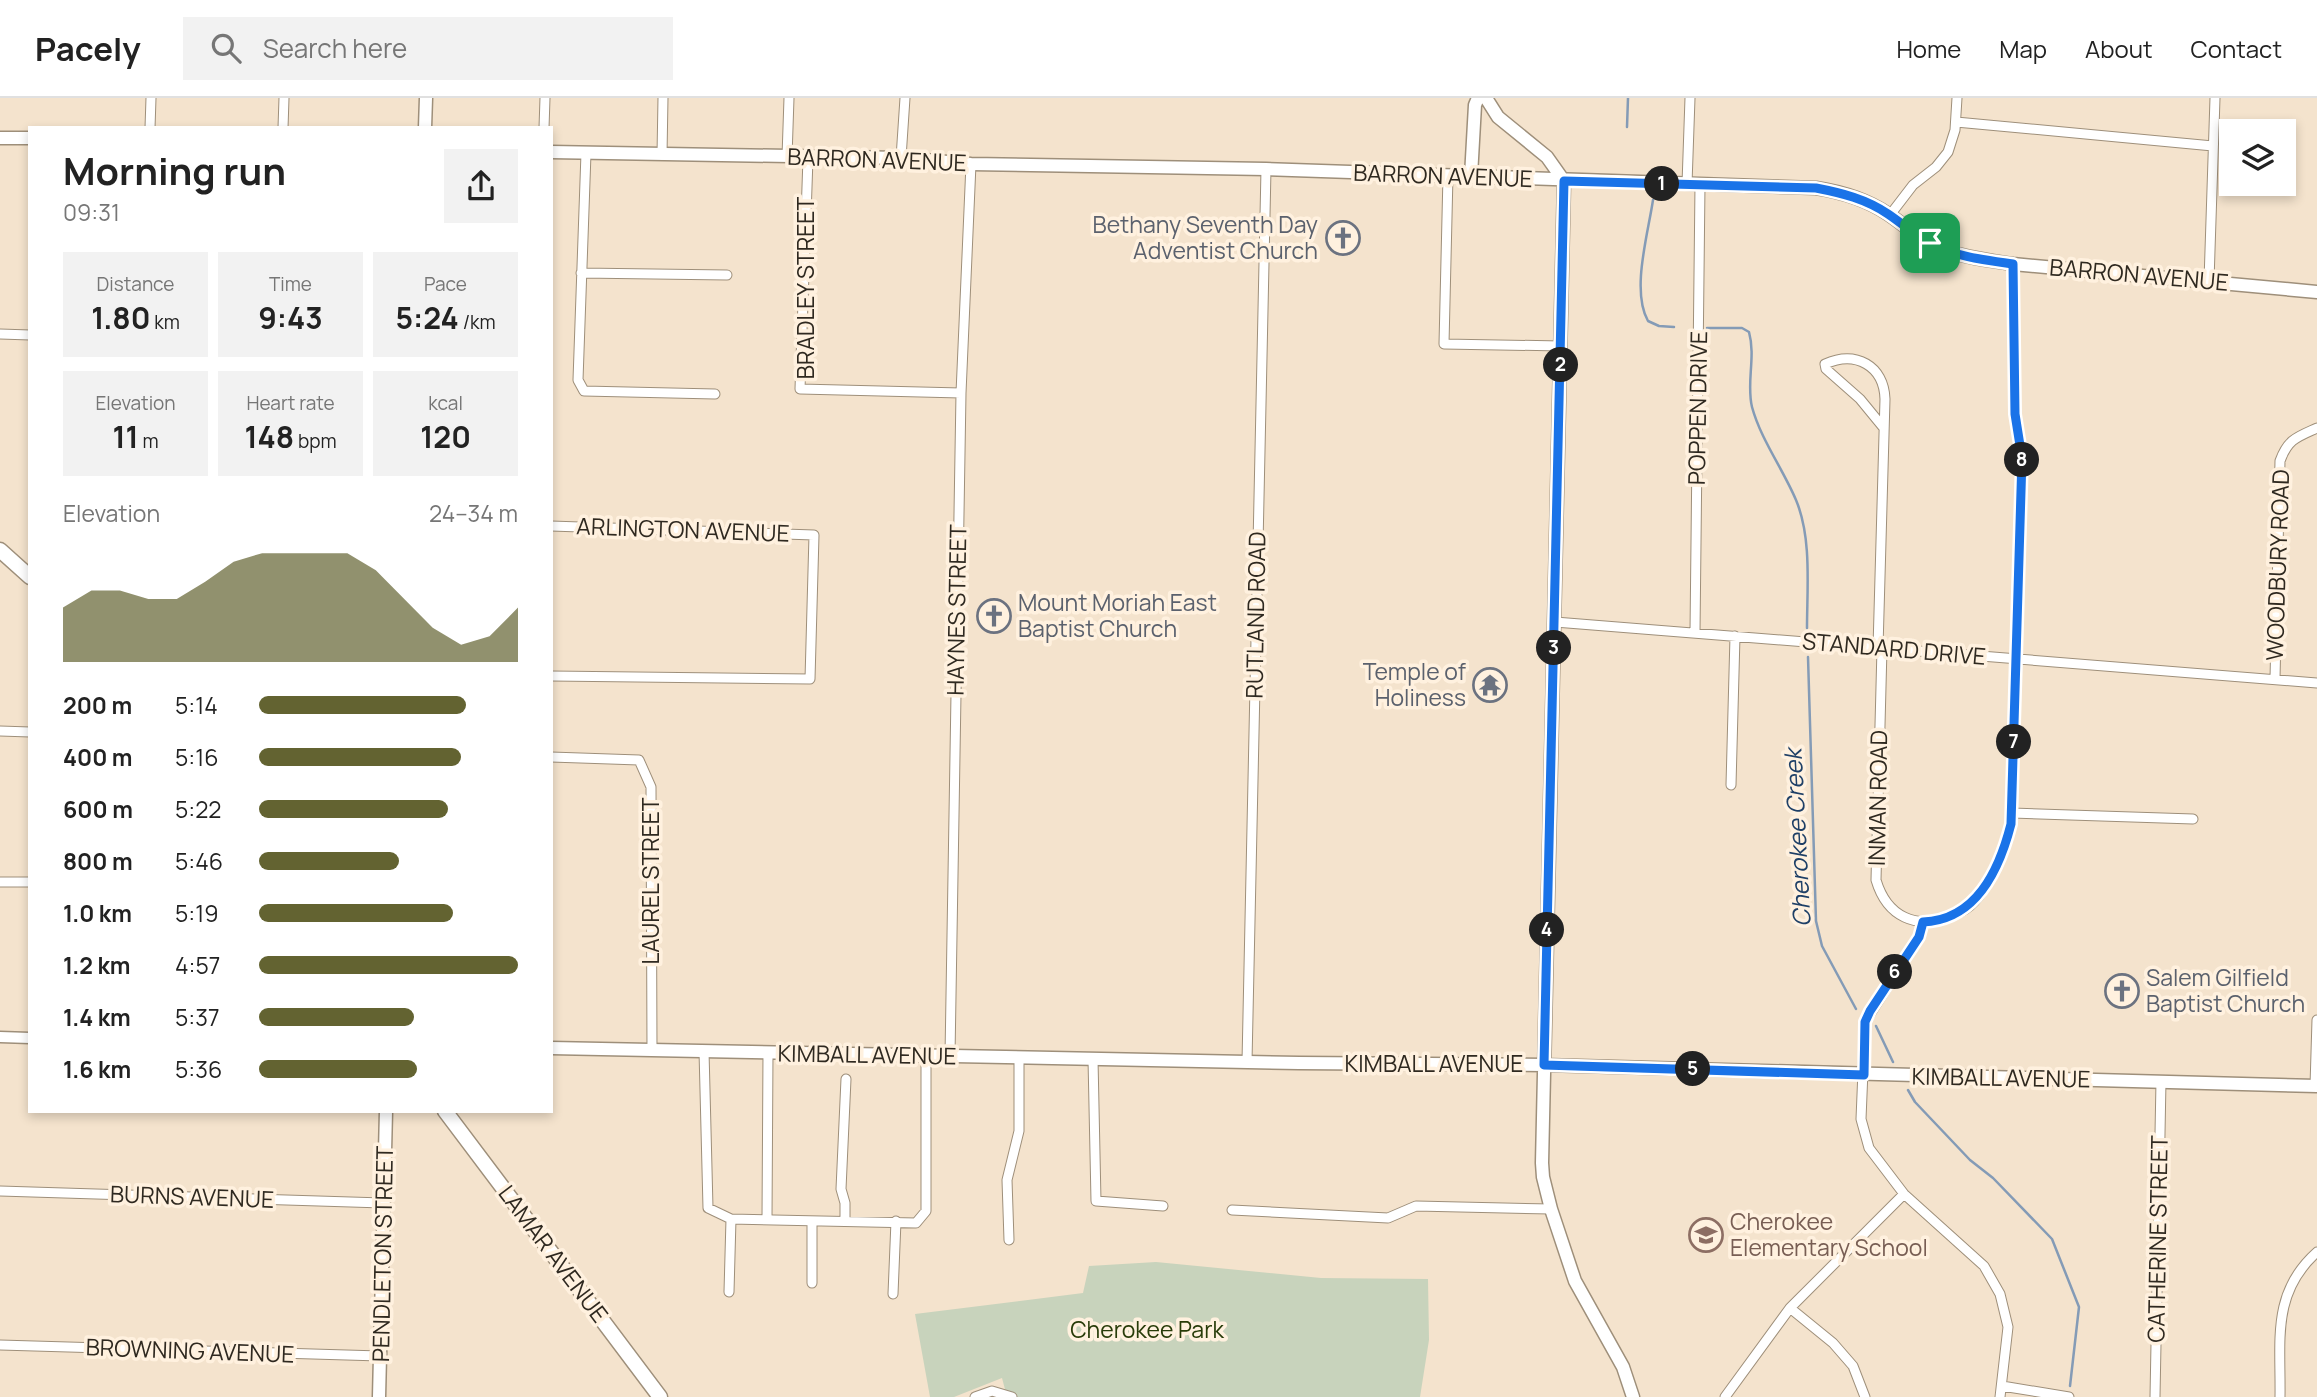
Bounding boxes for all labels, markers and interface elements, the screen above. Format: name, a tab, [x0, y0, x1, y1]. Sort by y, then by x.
search box	[183, 17, 673, 80]
text: Pacely	[35, 26, 141, 71]
icon: search	[207, 29, 245, 67]
text: Search here	[263, 30, 407, 66]
text: Home	[1896, 32, 1961, 65]
text: Map	[1999, 32, 2047, 65]
text: About	[2085, 32, 2153, 65]
text: Contact	[2191, 32, 2282, 65]
map controls	[2219, 119, 2296, 196]
button: layers	[2219, 119, 2296, 196]
street label: BARRON AVENUE	[787, 140, 967, 178]
text: Morning run	[63, 144, 286, 196]
button: share	[444, 149, 518, 223]
street label: BARRON AVENUE	[1353, 156, 1533, 194]
pin: 1	[1644, 166, 1680, 202]
text: 1	[1657, 170, 1666, 196]
text: 09:31	[63, 196, 120, 228]
street label: BRADLEY STREET	[789, 197, 821, 379]
place label: Bethany Seventh Day Adventist Church	[1093, 208, 1318, 266]
pin	[1900, 213, 1960, 273]
church icon: Bethany Seventh Day Adventist Church	[1324, 219, 1362, 257]
icon: arrive	[1911, 224, 1949, 262]
street label: BARRON AVENUE	[2048, 250, 2230, 298]
text: Distance	[97, 271, 174, 297]
text: Time	[269, 271, 312, 297]
text: Pace	[424, 271, 467, 297]
text: 1.80	[91, 297, 150, 338]
text: 9:43	[258, 297, 323, 338]
text: 5:24	[395, 297, 459, 338]
text: km	[150, 309, 180, 335]
text: /km	[459, 309, 496, 335]
street label: POPPEN DRIVE	[1680, 331, 1714, 485]
pin: 2	[1544, 348, 1578, 382]
text: 2	[1555, 351, 1566, 377]
text: Elevation	[95, 390, 176, 416]
text: Heart rate	[246, 390, 335, 416]
text: kcal	[428, 390, 463, 416]
text: 11	[112, 416, 139, 457]
text: 148	[244, 416, 294, 457]
text: 120	[420, 416, 471, 457]
text: m	[139, 428, 159, 454]
text: bpm	[294, 428, 337, 454]
pin: 8	[2004, 442, 2039, 478]
text: 8	[2016, 446, 2027, 472]
street label: WOODBURY ROAD	[2258, 469, 2296, 661]
text: Elevation	[63, 497, 160, 529]
text: 24–34 m	[429, 497, 518, 529]
street label: ARLINGTON AVENUE	[576, 509, 790, 549]
street label: HAYNES STREET	[939, 524, 973, 696]
street label: RUTLAND ROAD	[1238, 531, 1272, 699]
place label: Mount Moriah East Baptist Church	[1018, 586, 1217, 644]
church icon: Mount Moriah East Baptist Church	[975, 597, 1013, 635]
street label: STANDARD DRIVE	[1801, 624, 1987, 672]
pin: 3	[1536, 630, 1572, 666]
text: 3	[1548, 634, 1559, 660]
place label: Temple of Holiness	[1363, 655, 1466, 713]
temple icon: Temple of Holiness	[1471, 666, 1509, 704]
text: 200 m	[63, 689, 132, 721]
text: 5:14	[175, 689, 218, 721]
pin: 7	[1996, 724, 2032, 760]
text: 7	[2008, 728, 2019, 754]
street label: INMAN ROAD	[1860, 730, 1894, 866]
text: 400 m	[63, 741, 133, 773]
text: 5:16	[175, 741, 218, 773]
water label: Cherokee Creek	[1775, 745, 1818, 928]
text: 600 m	[63, 793, 133, 825]
text: 5:22	[175, 793, 221, 825]
street label: LAUREL STREET	[634, 797, 666, 965]
text: 800 m	[63, 845, 133, 877]
text: 5:46	[175, 845, 223, 877]
text: 1.0 km	[63, 897, 132, 929]
text: 5:19	[175, 897, 218, 929]
pin: 4	[1530, 912, 1564, 948]
text: 4	[1541, 916, 1552, 942]
text: 1.2 km	[63, 949, 130, 981]
text: 4:57	[175, 949, 220, 981]
pin: 6	[1878, 954, 1912, 990]
text: 6	[1889, 958, 1900, 984]
place label: Salem Gilfield Baptist Church	[2146, 961, 2305, 1019]
church icon: Salem Gilfield Baptist Church	[2103, 972, 2141, 1010]
text: 1.4 km	[63, 1001, 131, 1033]
text: 5:37	[175, 1001, 219, 1033]
street label: KIMBALL AVENUE	[777, 1036, 957, 1072]
street label: KIMBALL AVENUE	[1345, 1047, 1523, 1079]
pin: 5	[1676, 1052, 1710, 1086]
text: 1.6 km	[63, 1053, 131, 1085]
text: 5:36	[175, 1053, 222, 1085]
text: 5	[1687, 1055, 1698, 1081]
street label: KIMBALL AVENUE	[1911, 1059, 2091, 1095]
street label: CATHERINE STREET	[2139, 1135, 2175, 1343]
street label: PENDLETON STREET	[364, 1145, 400, 1362]
street label: BURNS AVENUE	[109, 1177, 275, 1215]
street label: LAMAR AVENUE	[492, 1178, 616, 1329]
place label: Cherokee Elementary School	[1730, 1205, 1928, 1263]
school or university icon: Cherokee Elementary School	[1687, 1216, 1725, 1254]
park label: Cherokee Park	[1070, 1313, 1224, 1345]
street label: BROWNING AVENUE	[85, 1330, 295, 1370]

